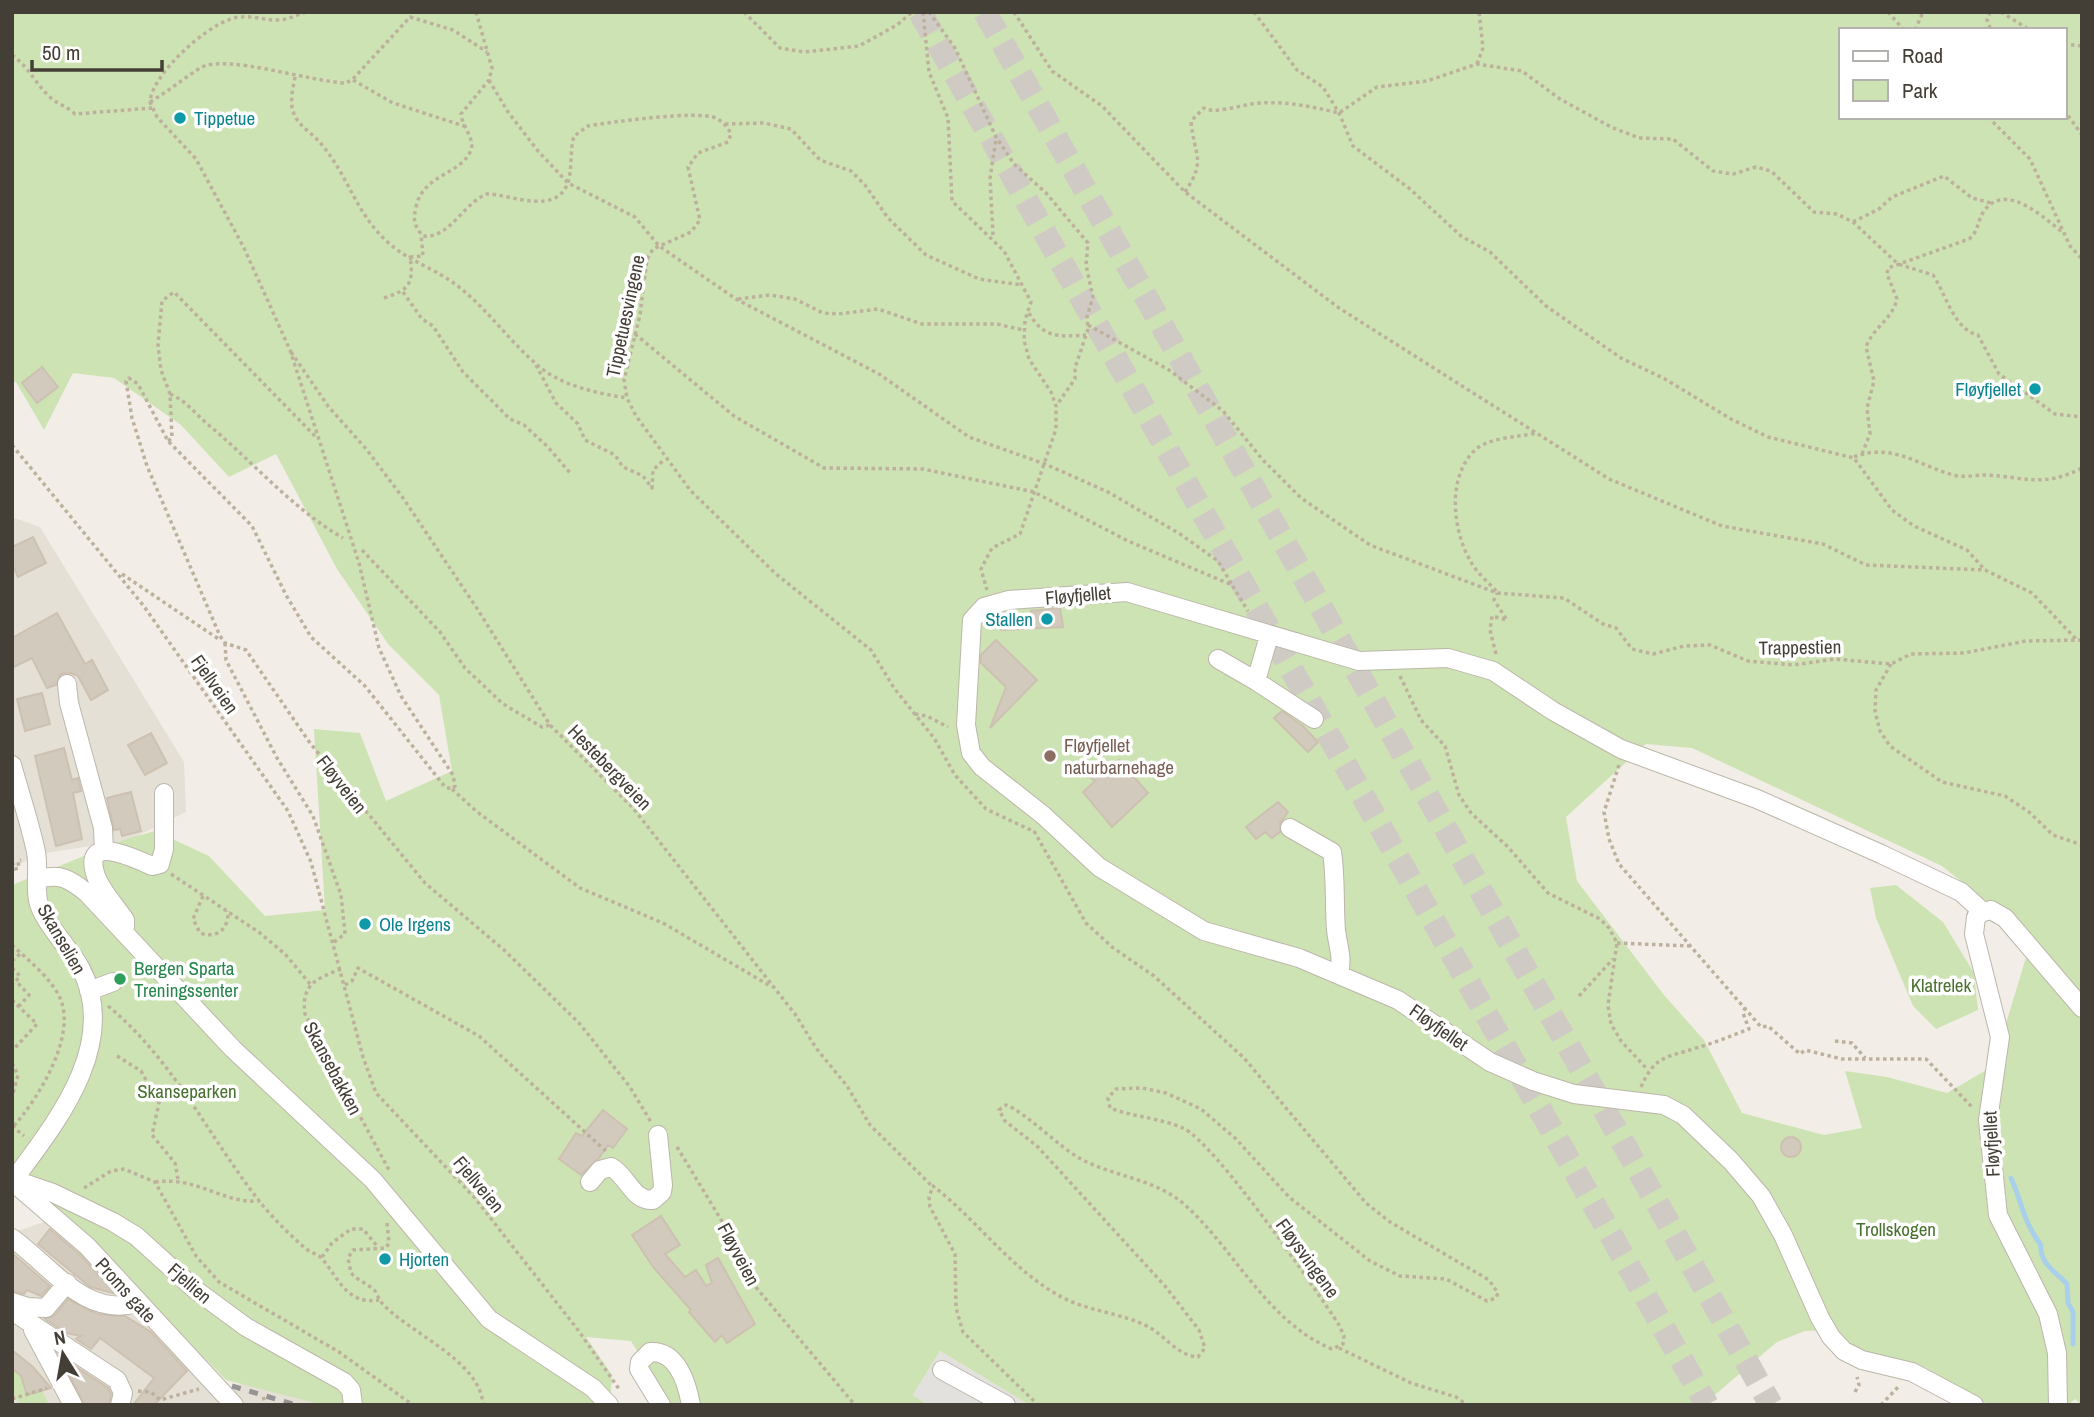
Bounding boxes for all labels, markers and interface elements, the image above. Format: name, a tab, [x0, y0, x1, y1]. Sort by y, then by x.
scale bar	[32, 28, 161, 72]
legend	[1839, 28, 2066, 119]
text: 50 m	[42, 38, 80, 67]
text: Road	[1902, 41, 1943, 70]
text: Park	[1902, 76, 1938, 105]
place label: Tippetue	[194, 105, 255, 131]
marker: Tippetue	[172, 110, 188, 126]
street label: Tippetuesvingene	[599, 252, 651, 380]
place label: Fløyfjellet	[1955, 376, 2022, 402]
marker: Fløyfjellet	[2027, 381, 2043, 397]
street label: Fløyfjellet	[1044, 579, 1113, 611]
place label: Stallen	[985, 606, 1033, 632]
marker: Stallen	[1039, 611, 1055, 627]
street label: Trappestien	[1758, 633, 1842, 661]
street label: Fjellveien	[185, 649, 245, 719]
street label: Hestebergveien	[562, 718, 658, 816]
place label: Fløyfjellet naturbarnehage	[1064, 732, 1174, 780]
marker: Fløyfjellet naturbarnehage	[1042, 748, 1058, 764]
street label: Fløyveien	[311, 749, 373, 819]
street label: Skanselien	[31, 899, 93, 979]
place label: Ole Irgens	[379, 911, 451, 937]
marker: Ole Irgens	[357, 916, 373, 932]
place label: Bergen Sparta Treningssenter	[134, 955, 239, 1003]
marker: Bergen Sparta Treningssenter	[112, 971, 128, 987]
park label: Klatrelek	[1911, 972, 1972, 998]
street label: Fløyfjellet	[1405, 997, 1474, 1057]
street label: Skansebakken	[298, 1017, 368, 1119]
park label: Skanseparken	[137, 1078, 237, 1104]
street label: Fløyfjellet	[1976, 1110, 2006, 1178]
street label: Fjellveien	[448, 1150, 510, 1218]
street label: Fløysvingene	[1270, 1213, 1346, 1303]
park label: Trollskogen	[1856, 1216, 1936, 1242]
street label: Fløyveien	[712, 1218, 766, 1290]
place label: Hjorten	[399, 1246, 449, 1272]
marker: Hjorten	[377, 1251, 393, 1267]
street label: Proms gate	[90, 1252, 162, 1328]
street label: Fjellien	[163, 1257, 217, 1309]
north arrow	[28, 1319, 98, 1389]
text: N	[52, 1323, 68, 1351]

